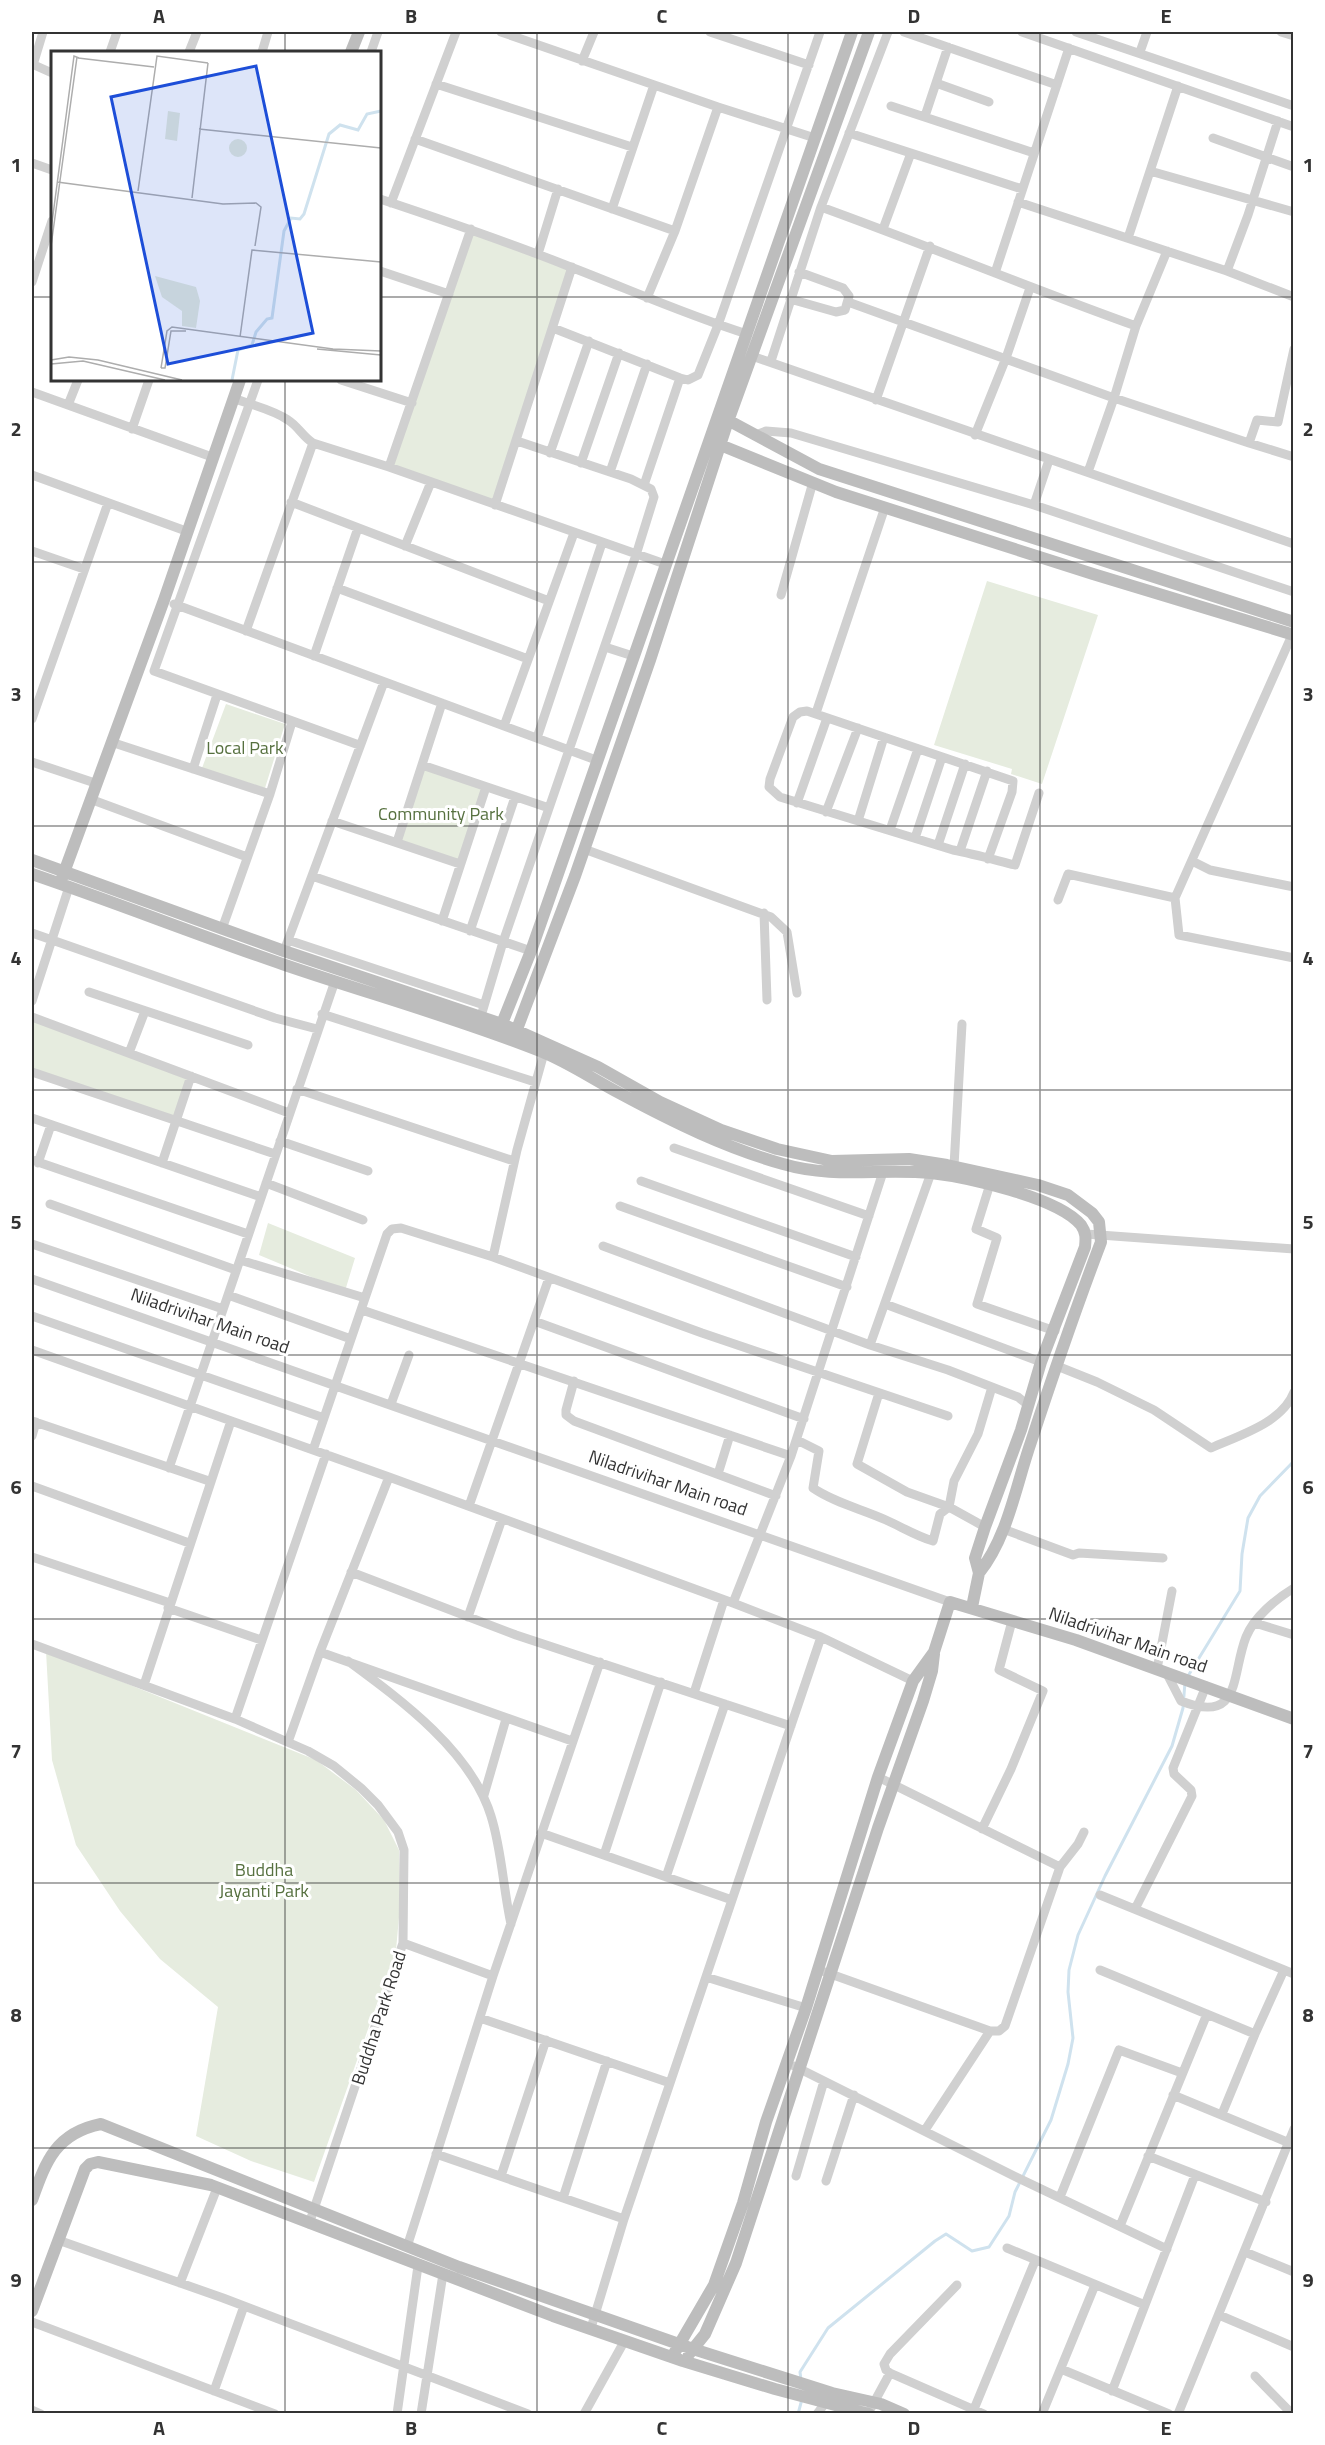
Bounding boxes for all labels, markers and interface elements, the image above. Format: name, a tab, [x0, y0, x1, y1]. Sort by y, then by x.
text: A	[153, 0, 165, 31]
text: B	[405, 0, 417, 31]
text: C	[657, 0, 668, 31]
text: D	[908, 0, 920, 31]
text: E	[1160, 0, 1172, 31]
inset map	[51, 51, 381, 381]
text: 1	[10, 149, 22, 180]
text: 1	[1302, 149, 1314, 180]
text: 2	[10, 413, 22, 444]
text: 2	[1302, 413, 1314, 444]
text: 3	[10, 678, 22, 709]
text: 3	[1302, 678, 1314, 709]
park label: Local Park	[206, 734, 284, 761]
park label: Community Park	[378, 800, 504, 827]
text: 4	[10, 942, 22, 973]
text: 4	[1302, 942, 1314, 973]
text: 5	[10, 1206, 22, 1237]
text: 5	[1302, 1206, 1314, 1237]
street label: Niladrivihar Main road	[127, 1281, 293, 1360]
street label: Niladrivihar Main road	[585, 1443, 751, 1522]
text: 6	[10, 1471, 22, 1502]
text: 6	[1302, 1471, 1314, 1502]
street label: Niladrivihar Main road	[1045, 1600, 1211, 1679]
text: 7	[10, 1735, 22, 1766]
text: 7	[1302, 1735, 1314, 1766]
park label: Buddha Jayanti Park	[219, 1856, 309, 1904]
street label: Buddha Park Road	[344, 1947, 413, 2088]
text: 8	[10, 1999, 22, 2030]
text: 8	[1302, 1999, 1314, 2030]
text: 9	[10, 2264, 22, 2295]
text: 9	[1302, 2264, 1314, 2295]
text: A	[153, 2412, 165, 2443]
text: B	[405, 2412, 417, 2443]
text: C	[657, 2412, 668, 2443]
text: D	[908, 2412, 920, 2443]
text: E	[1160, 2412, 1172, 2443]

